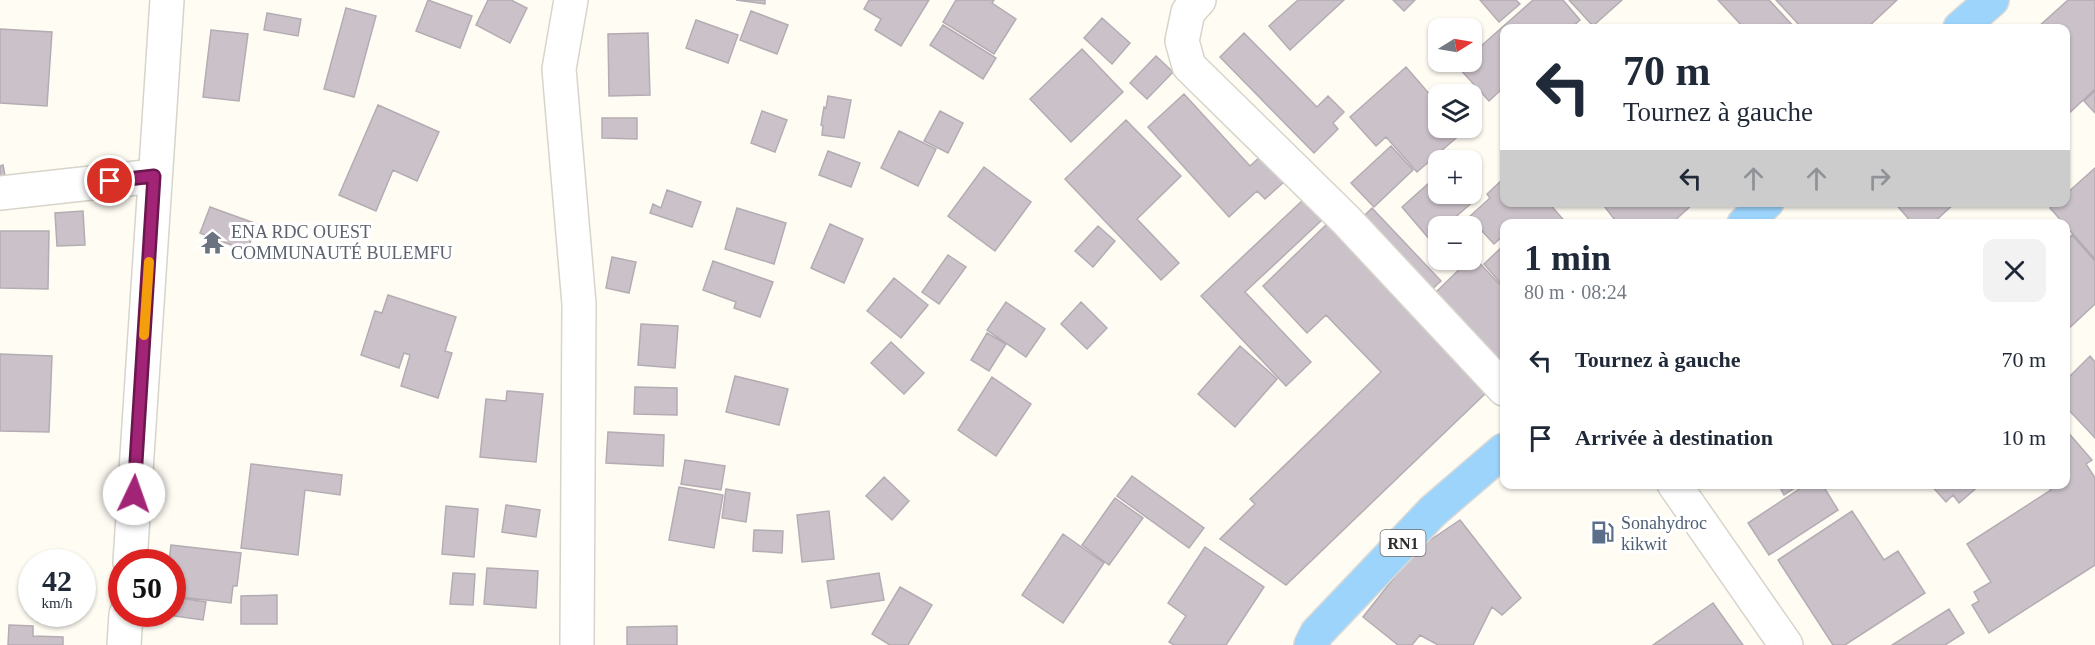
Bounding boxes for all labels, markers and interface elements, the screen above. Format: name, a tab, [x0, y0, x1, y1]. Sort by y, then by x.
north arrow	[1428, 18, 1482, 72]
map controls	[1428, 18, 1482, 270]
icon: left	[1524, 48, 1602, 126]
text: 70 m	[1623, 48, 1711, 94]
button: layers	[1428, 84, 1482, 138]
text: Tournez à gauche	[1623, 97, 1813, 127]
button: +	[1428, 150, 1482, 204]
pin	[84, 155, 135, 206]
icon: left	[1674, 162, 1707, 195]
icon: ahead	[1737, 162, 1770, 195]
icon: ahead	[1800, 162, 1833, 195]
icon: right	[1863, 162, 1896, 195]
icon: arrive	[93, 164, 126, 197]
button: −	[1428, 216, 1482, 270]
place label: ENA RDC OUEST COMMUNAUTÉ BULEMFU	[231, 222, 453, 263]
temple icon: ENA RDC OUEST COMMUNAUTÉ BULEMFU	[200, 229, 226, 255]
text: 1 min	[1524, 238, 1611, 278]
button: close	[1983, 239, 2046, 302]
text: 80 m · 08:24	[1524, 281, 1627, 303]
icon: left	[1524, 344, 1557, 377]
text: Tournez à gauche	[1575, 347, 1740, 372]
text: 70 m	[2001, 347, 2046, 372]
icon: arrive	[1524, 422, 1557, 455]
text: Arrivée à destination	[1575, 425, 1773, 450]
text: 10 m	[2001, 425, 2046, 450]
position arrow	[102, 462, 166, 526]
place label: Sonahydroc kikwit	[1621, 513, 1707, 554]
fuel station icon: Sonahydroc kikwit	[1590, 520, 1616, 546]
road number: RN1	[1380, 530, 1426, 556]
speed limit sign: 50	[108, 549, 186, 627]
text: 42	[42, 564, 72, 597]
text: km/h	[42, 595, 72, 611]

